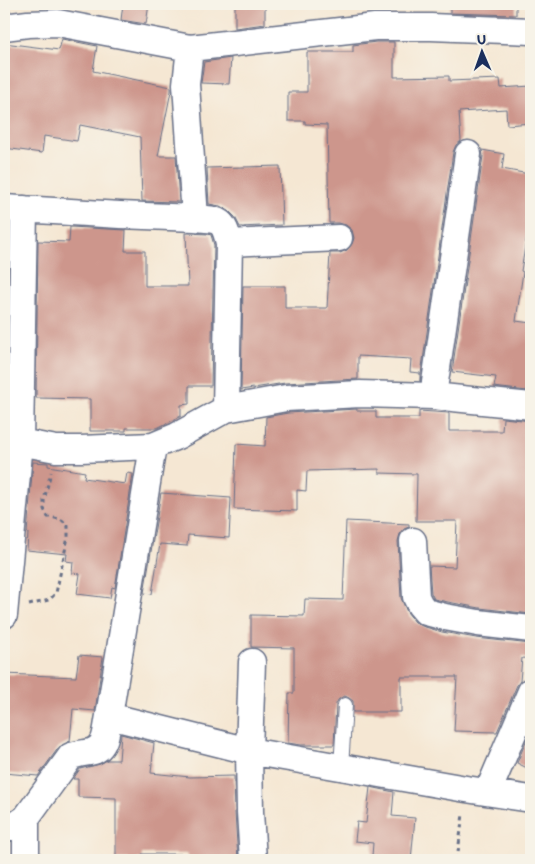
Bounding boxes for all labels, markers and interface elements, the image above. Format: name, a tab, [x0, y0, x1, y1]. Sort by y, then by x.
north arrow	[458, 28, 508, 78]
text: U	[477, 31, 487, 48]

